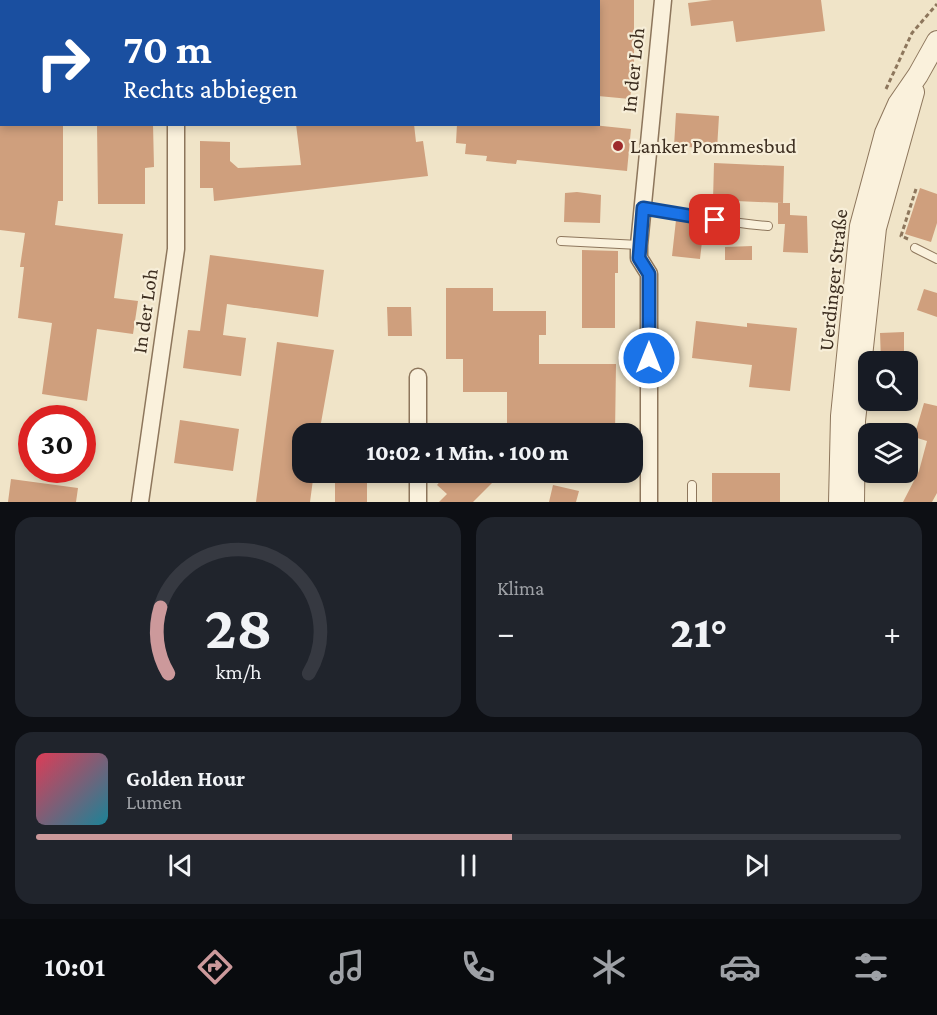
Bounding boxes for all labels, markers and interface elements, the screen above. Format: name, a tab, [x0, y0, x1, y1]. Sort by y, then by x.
icon: right	[24, 24, 102, 102]
text: 70 m	[123, 25, 212, 72]
street label: In der Loh	[617, 26, 649, 114]
text: Rechts abbiegen	[123, 74, 298, 104]
place label: Lanker Pommesbud	[630, 134, 797, 158]
marker: Lanker Pommesbud	[611, 139, 625, 153]
pin	[689, 194, 740, 245]
icon: arrive	[698, 203, 731, 236]
street label: Uerdinger Straße	[814, 208, 852, 352]
street label: In der Loh	[127, 267, 163, 355]
position arrow	[617, 326, 681, 390]
map controls	[858, 351, 918, 483]
button: search	[858, 351, 918, 411]
speed limit sign: 30	[18, 405, 96, 483]
button: layers	[858, 423, 918, 483]
text: 10:02 · 1 Min. · 100 m	[366, 440, 569, 465]
text: Klima	[497, 577, 544, 599]
text: 28	[204, 592, 272, 661]
text: 21°	[670, 607, 728, 657]
text: −	[497, 614, 514, 651]
text: +	[884, 614, 901, 651]
text: km/h	[215, 660, 262, 684]
text: Golden Hour	[126, 766, 245, 791]
text: Lumen	[126, 791, 182, 813]
icon: previous	[164, 849, 197, 882]
icon: pause	[452, 849, 485, 882]
icon: next	[740, 849, 773, 882]
icon: directions	[194, 946, 236, 988]
icon: music	[326, 946, 368, 988]
icon: phone	[457, 946, 499, 988]
icon: climate	[588, 946, 630, 988]
icon: car	[719, 946, 761, 988]
icon: filters	[850, 946, 892, 988]
text: 10:01	[45, 952, 105, 982]

